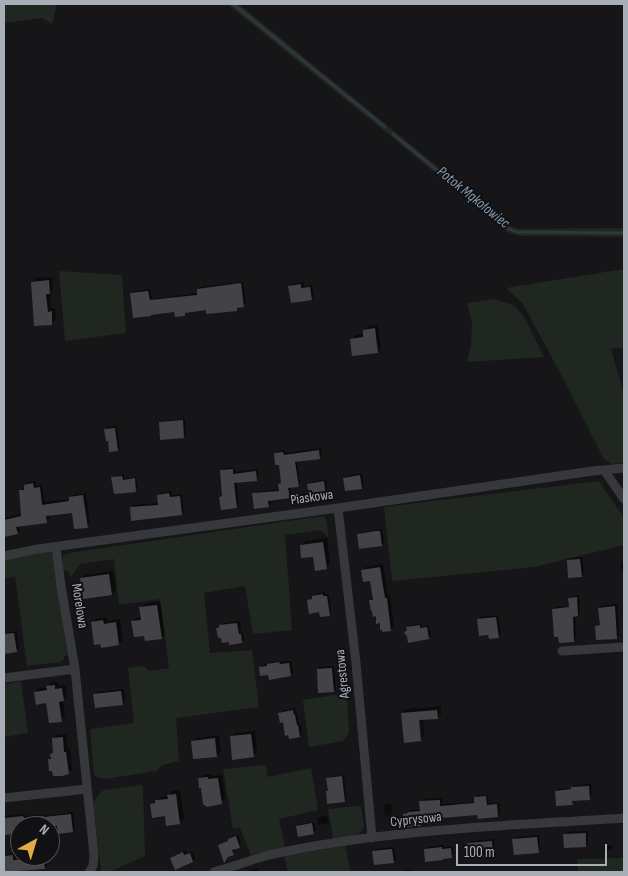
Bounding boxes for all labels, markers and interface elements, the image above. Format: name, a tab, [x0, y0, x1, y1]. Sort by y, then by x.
water label: Potok Mąkołowiec	[433, 163, 513, 233]
street label: Piaskowa	[290, 487, 334, 509]
street label: Morelowa	[67, 582, 91, 630]
street label: Agrestowa	[332, 649, 354, 699]
street label: Cyprysowa	[390, 809, 442, 831]
north arrow	[10, 816, 60, 866]
text: N	[36, 821, 52, 839]
scale bar	[458, 834, 609, 866]
text: 100 m	[464, 843, 495, 862]

